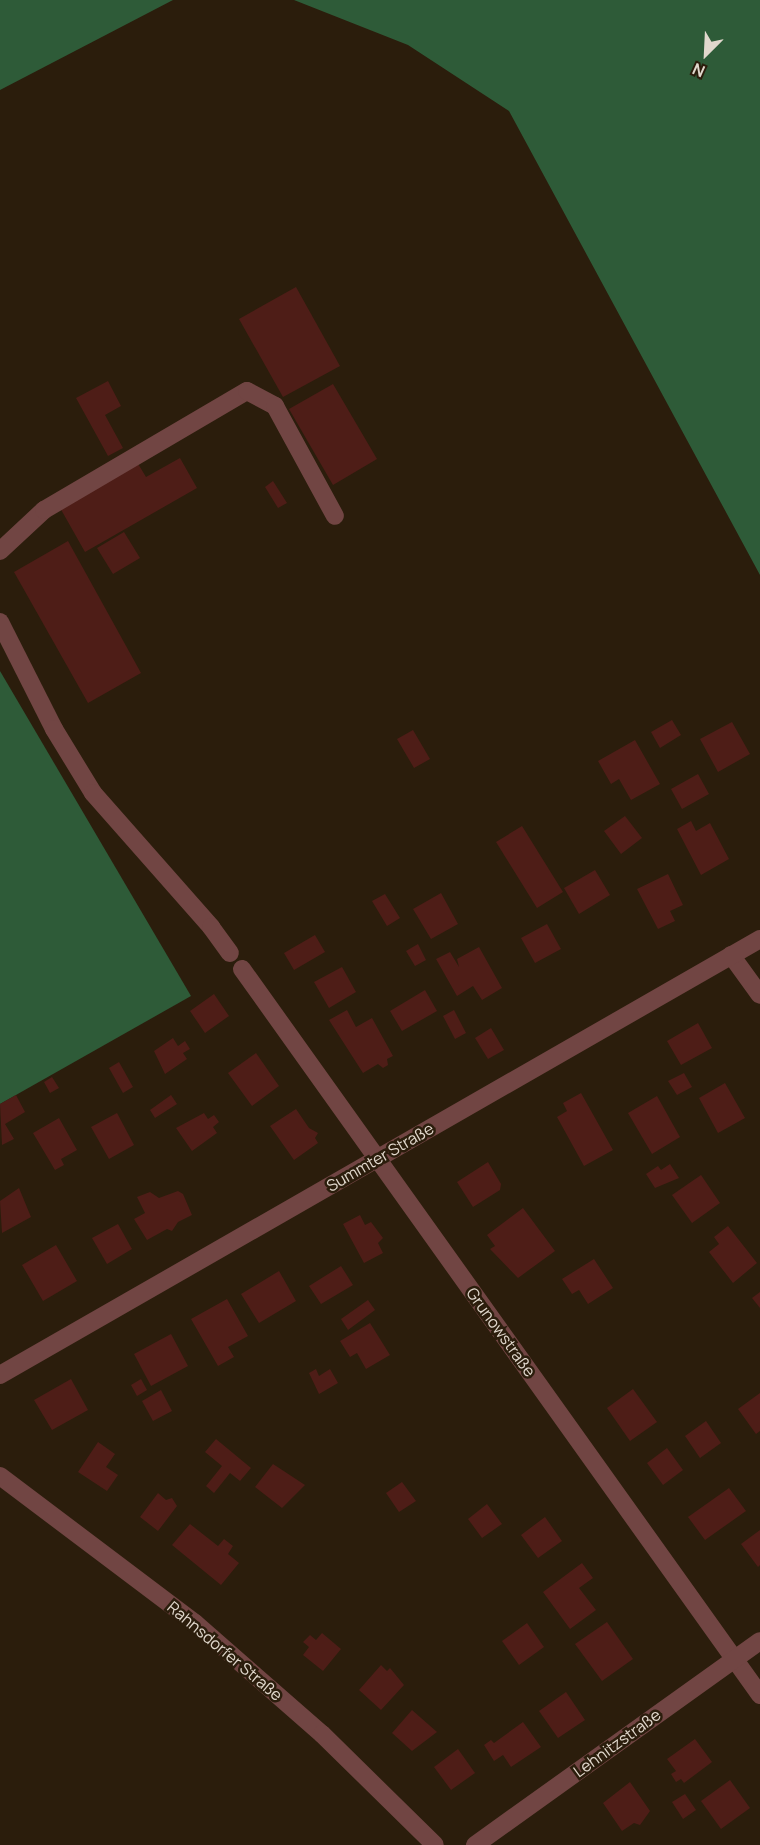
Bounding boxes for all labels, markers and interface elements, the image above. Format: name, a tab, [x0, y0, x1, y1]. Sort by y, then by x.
north arrow	[676, 24, 736, 84]
text: N	[689, 58, 708, 83]
street label: Summter Straße	[323, 1119, 437, 1195]
street label: Grunowstraße	[462, 1284, 540, 1380]
street label: Rahnsdorfer Straße	[164, 1597, 286, 1705]
street label: Lehnitzstraße	[570, 1705, 664, 1781]

